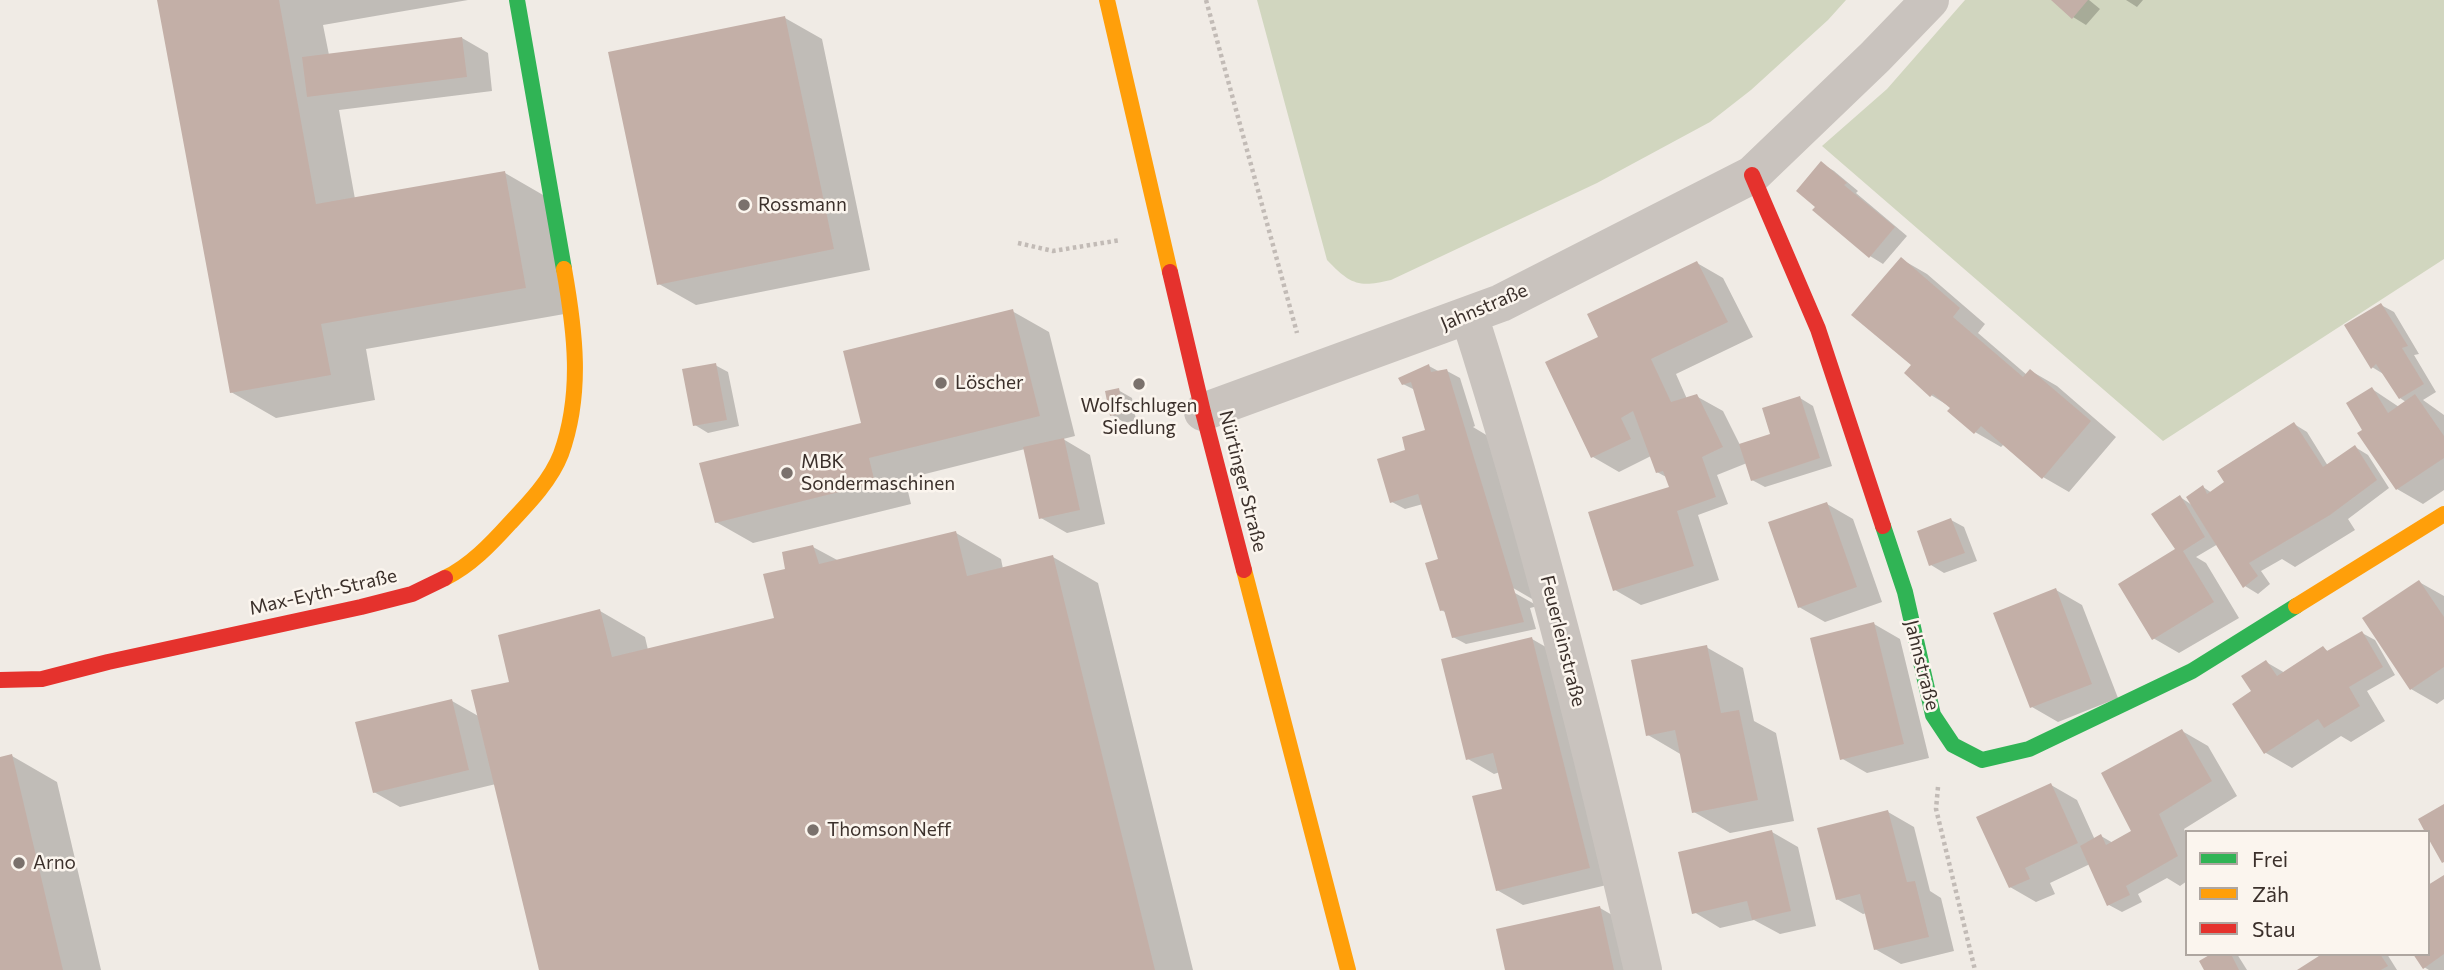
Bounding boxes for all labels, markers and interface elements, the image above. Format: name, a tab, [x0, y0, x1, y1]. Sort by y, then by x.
place label: Rossmann	[758, 194, 847, 216]
marker: Rossmann	[736, 197, 752, 213]
street label: Jahnstraße	[1437, 278, 1531, 336]
place label: Löscher	[955, 372, 1024, 394]
marker: Löscher	[933, 375, 949, 391]
marker: Wolfschlugen Siedlung	[1131, 376, 1147, 392]
place label: Wolfschlugen Siedlung	[1081, 395, 1197, 439]
street label: Nürtinger Straße	[1214, 408, 1272, 554]
place label: MBK Sondermaschinen	[801, 451, 955, 495]
marker: MBK Sondermaschinen	[779, 465, 795, 481]
street label: Max-Eyth-Straße	[247, 564, 399, 620]
street label: Feuerleinstraße	[1536, 573, 1590, 709]
street label: Jahnstraße	[1900, 617, 1944, 713]
place label: Thomson Neff	[827, 819, 951, 841]
marker: Thomson Neff	[805, 822, 821, 838]
legend	[2185, 830, 2430, 956]
text: Frei	[2252, 846, 2288, 871]
place label: Arno	[33, 852, 76, 874]
marker: Arno	[11, 855, 27, 871]
text: Zäh	[2252, 881, 2289, 906]
text: Stau	[2252, 916, 2295, 941]

